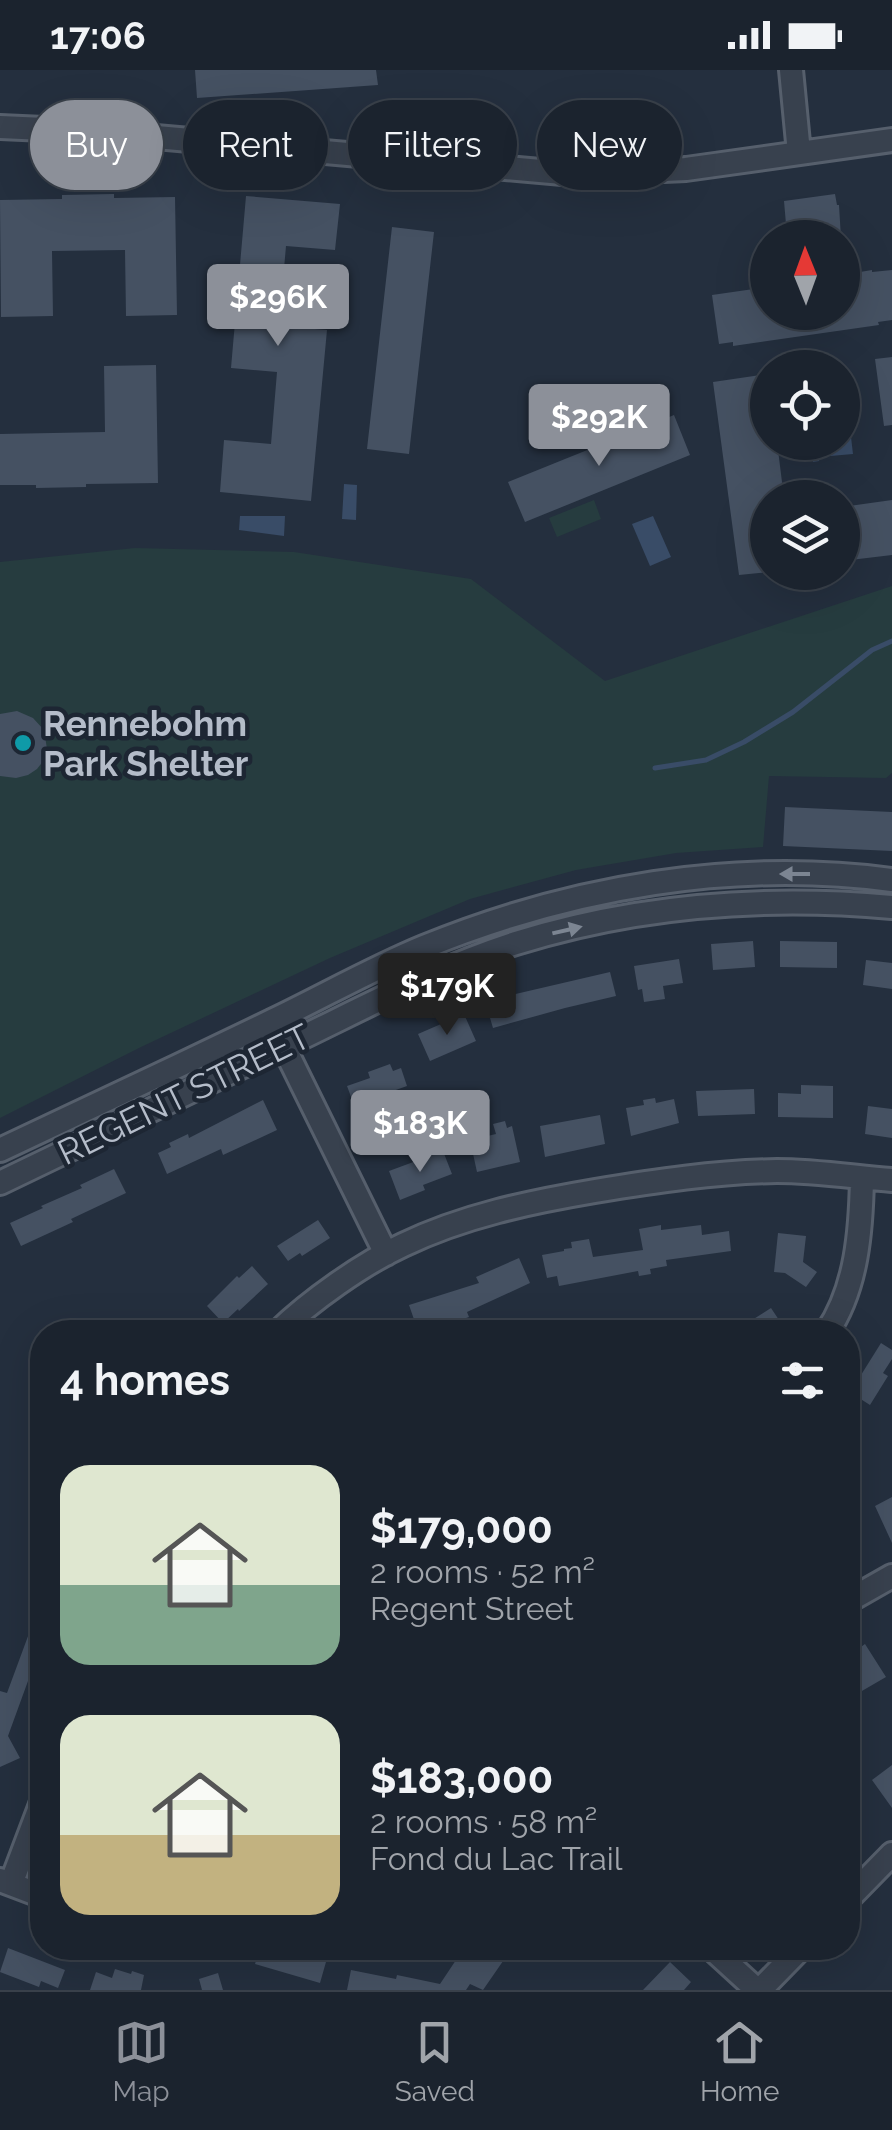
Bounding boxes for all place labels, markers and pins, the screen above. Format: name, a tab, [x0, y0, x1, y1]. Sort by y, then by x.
pin: $296K	[208, 264, 348, 349]
pin: $292K	[529, 384, 669, 469]
place label: Rennebohm Park Shelter	[43, 703, 249, 784]
marker: Rennebohm Park Shelter	[12, 732, 34, 754]
pin: $179K	[377, 953, 517, 1038]
pin: $183K	[350, 1090, 490, 1175]

